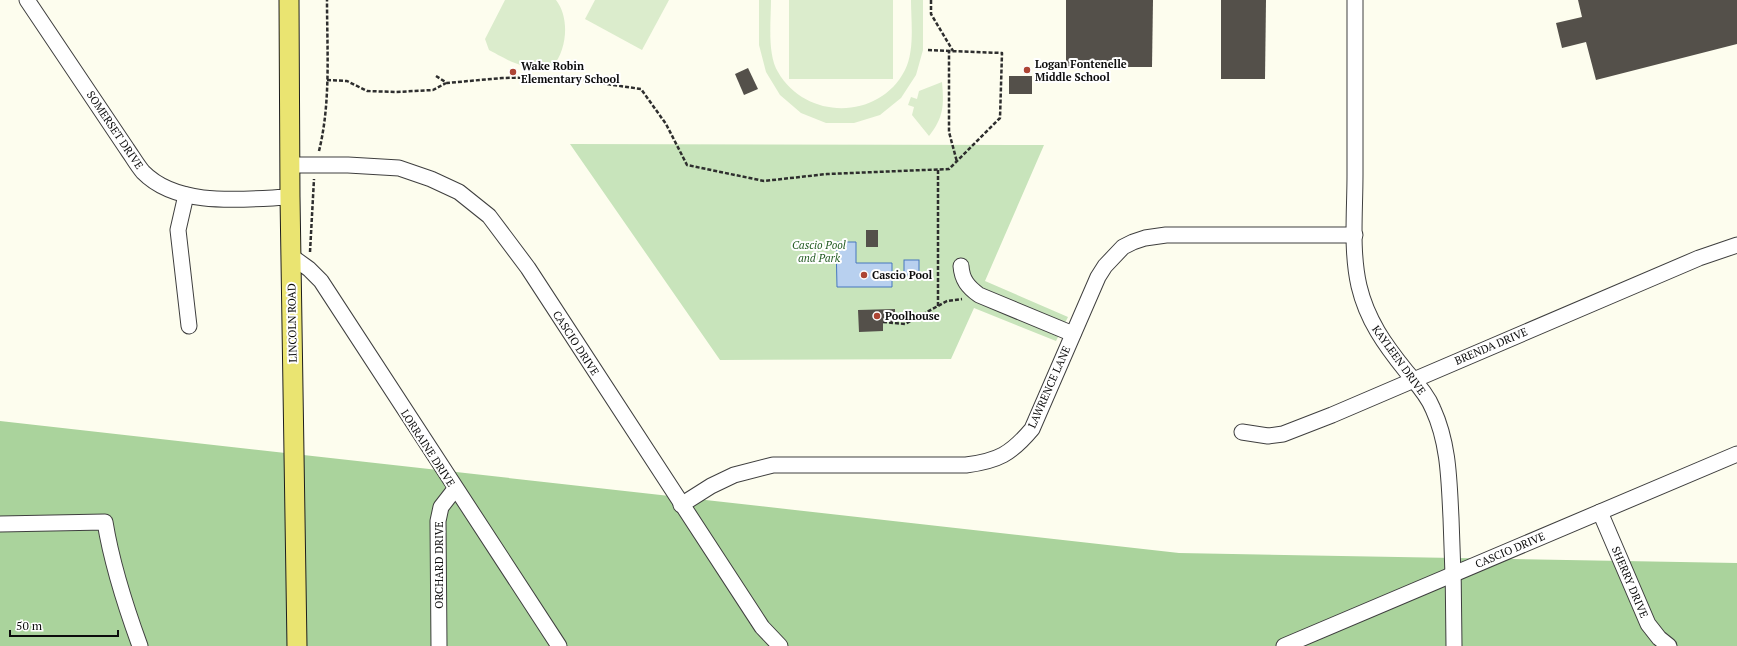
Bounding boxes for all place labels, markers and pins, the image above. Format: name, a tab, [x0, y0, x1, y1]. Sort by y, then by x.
place label: Logan Fontenelle Middle School	[1035, 57, 1127, 84]
place label: Wake Robin Elementary School	[521, 59, 620, 86]
marker: Logan Fontenelle Middle School	[1022, 65, 1032, 75]
marker: Wake Robin Elementary School	[508, 67, 518, 77]
place label: Cascio Pool	[872, 268, 933, 282]
marker: Cascio Pool	[859, 270, 869, 280]
place label: Poolhouse	[885, 309, 940, 323]
marker: Poolhouse	[872, 311, 882, 321]

